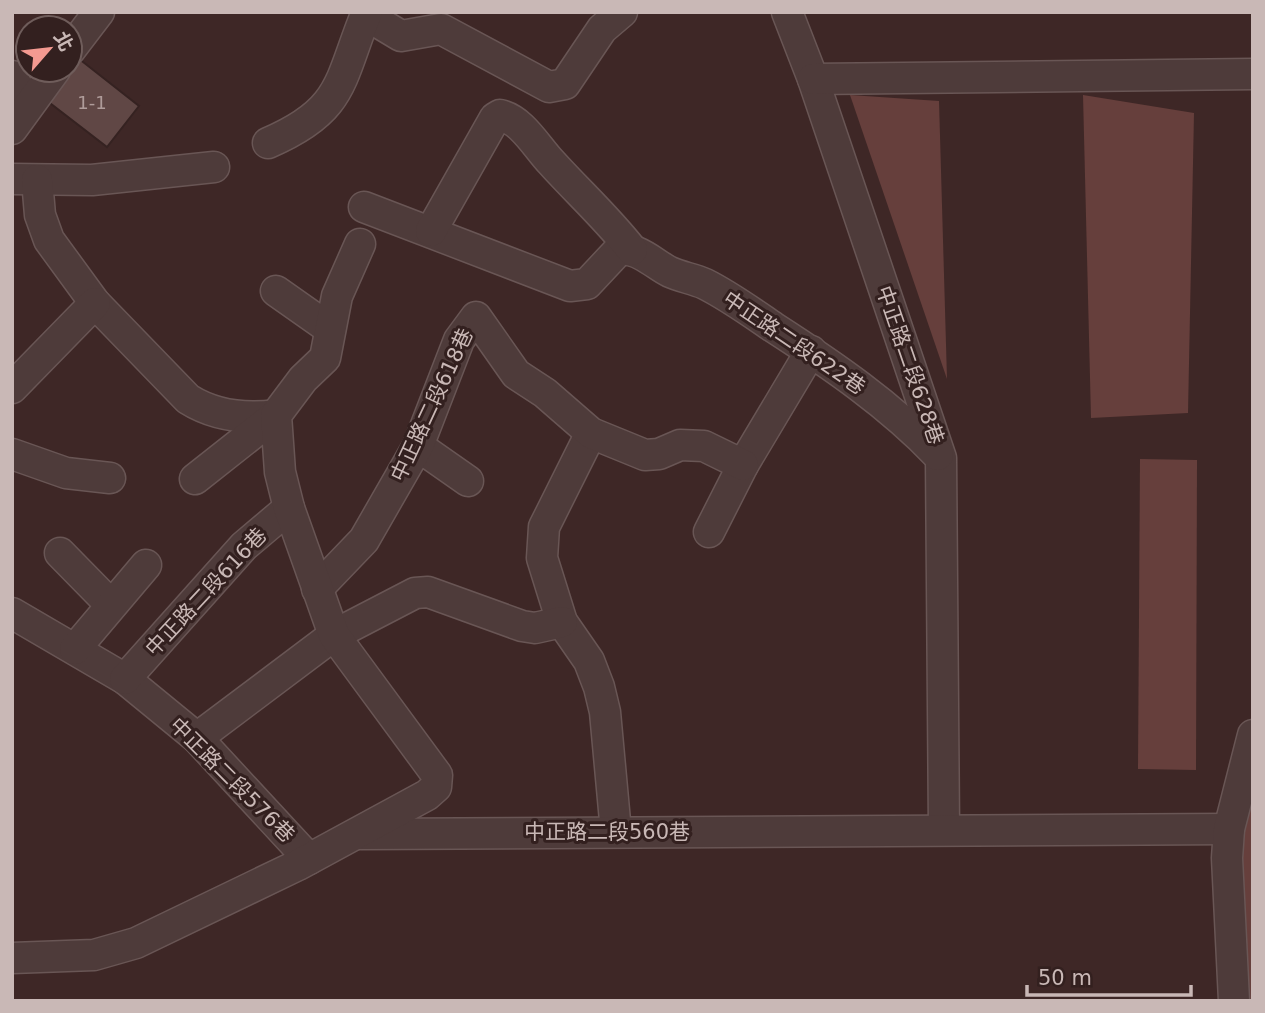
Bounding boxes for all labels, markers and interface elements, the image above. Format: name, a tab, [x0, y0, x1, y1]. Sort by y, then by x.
north arrow	[14, 14, 84, 84]
text: 北	[50, 27, 78, 55]
house number: 1-1	[77, 92, 107, 113]
street label: 中正路二段628巷	[872, 283, 948, 447]
street label: 中正路二段622巷	[718, 287, 870, 399]
street label: 中正路二段618巷	[386, 325, 478, 485]
street label: 中正路二段616巷	[141, 523, 271, 661]
street label: 中正路二段576巷	[165, 713, 299, 847]
street label: 中正路二段560巷	[524, 820, 690, 844]
scale bar	[1027, 954, 1192, 998]
text: 50 m	[1038, 966, 1092, 990]

